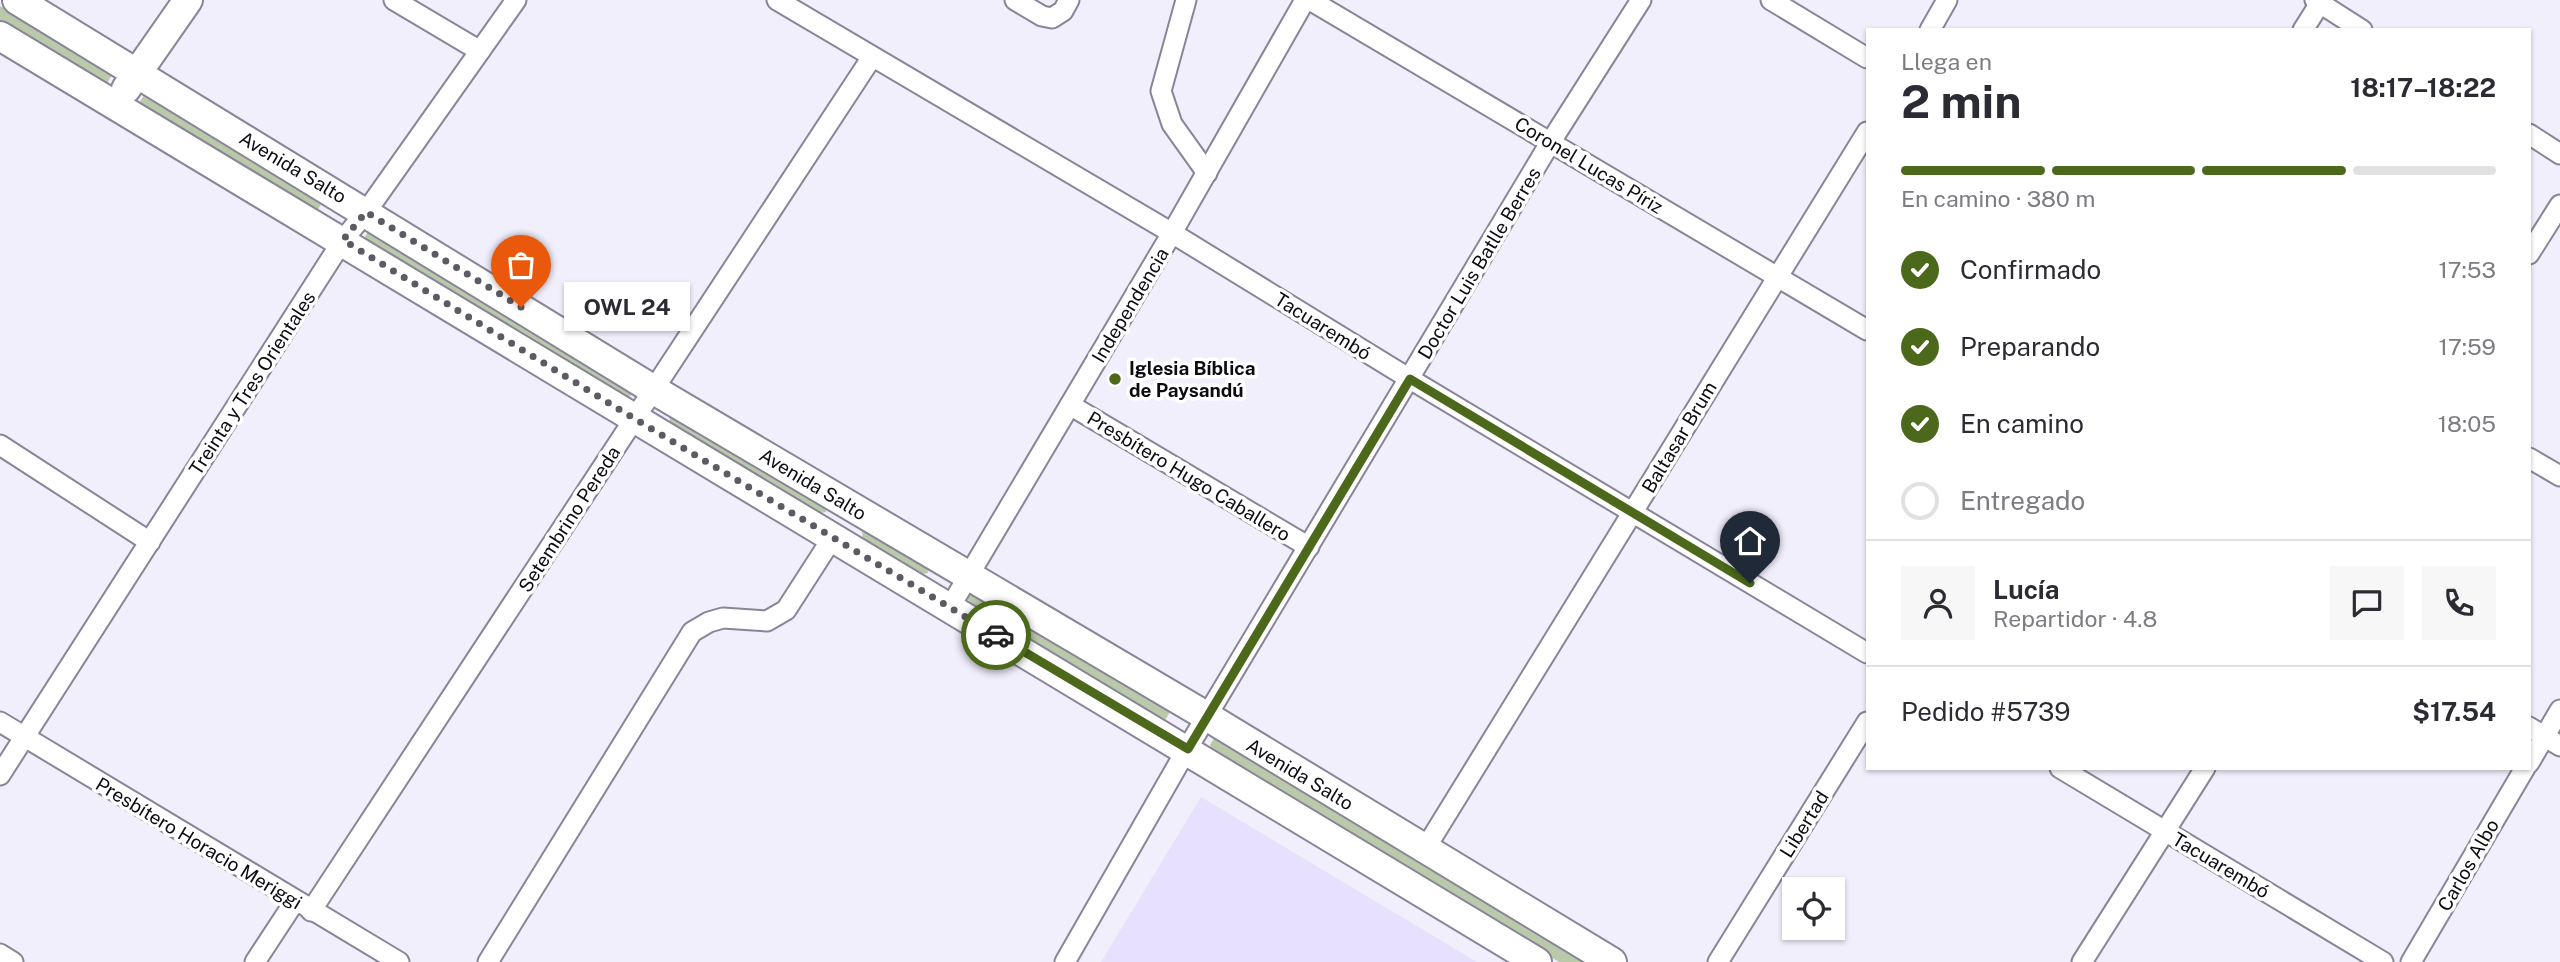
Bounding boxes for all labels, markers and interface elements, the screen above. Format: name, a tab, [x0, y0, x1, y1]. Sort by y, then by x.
text: Llega en	[1901, 48, 1992, 75]
text: 18:17–18:22	[2350, 72, 2496, 103]
text: 2 min	[1901, 74, 2021, 128]
street label: Coronel Lucas Píriz	[1511, 112, 1667, 218]
street label: Avenida Salto	[236, 126, 350, 208]
street label: Doctor Luis Batlle Berres	[1413, 163, 1545, 363]
text: En camino · 380 m	[1901, 185, 2095, 212]
pin	[491, 235, 551, 307]
street label: Independencia	[1087, 244, 1173, 366]
icon: bag	[502, 246, 540, 284]
icon: check	[1901, 251, 1939, 289]
text: Confirmado	[1960, 254, 2101, 285]
text: 17:53	[2438, 256, 2496, 283]
callout: OWL 24	[563, 282, 689, 332]
street label: Treinta y Tres Orientales	[184, 287, 320, 479]
street label: Tacuarembó	[1271, 288, 1375, 364]
text: OWL 24	[583, 293, 671, 320]
icon: check	[1901, 328, 1939, 366]
text: Preparando	[1960, 331, 2100, 362]
text: 17:59	[2439, 333, 2496, 360]
place label: Iglesia Bíblica de Paysandú	[1129, 357, 1255, 401]
marker: Iglesia Bíblica de Paysandú	[1107, 371, 1123, 387]
street label: Baltasar Brum	[1637, 377, 1721, 497]
icon: check	[1901, 405, 1939, 443]
street label: Presbítero Hugo Caballero	[1083, 407, 1295, 545]
text: En camino	[1960, 408, 2084, 439]
text: 18:05	[2438, 410, 2496, 437]
street label: Setembrino Pereda	[514, 442, 624, 596]
street label: Avenida Salto	[756, 443, 870, 525]
text: Entregado	[1960, 485, 2085, 516]
pin	[1720, 511, 1780, 583]
icon: home	[1731, 522, 1769, 560]
button: person	[1901, 566, 1975, 640]
button: chat	[2330, 566, 2404, 640]
button: phone	[2422, 566, 2496, 640]
text: Lucía	[1993, 574, 2059, 605]
courier	[961, 600, 1031, 670]
text: Repartidor · 4.8	[1993, 605, 2157, 632]
icon: car	[977, 616, 1015, 654]
text: Pedido #5739	[1901, 696, 2070, 727]
text: $17.54	[2412, 696, 2496, 727]
street label: Avenida Salto	[1243, 733, 1357, 815]
street label: Presbítero Horacio Meriggi	[92, 773, 306, 913]
street label: Libertad	[1775, 787, 1833, 861]
street label: Carlos Albo	[2433, 815, 2503, 915]
street label: Tacuarembó	[2169, 827, 2273, 903]
map controls	[1782, 877, 1845, 940]
button: locate	[1782, 877, 1845, 940]

